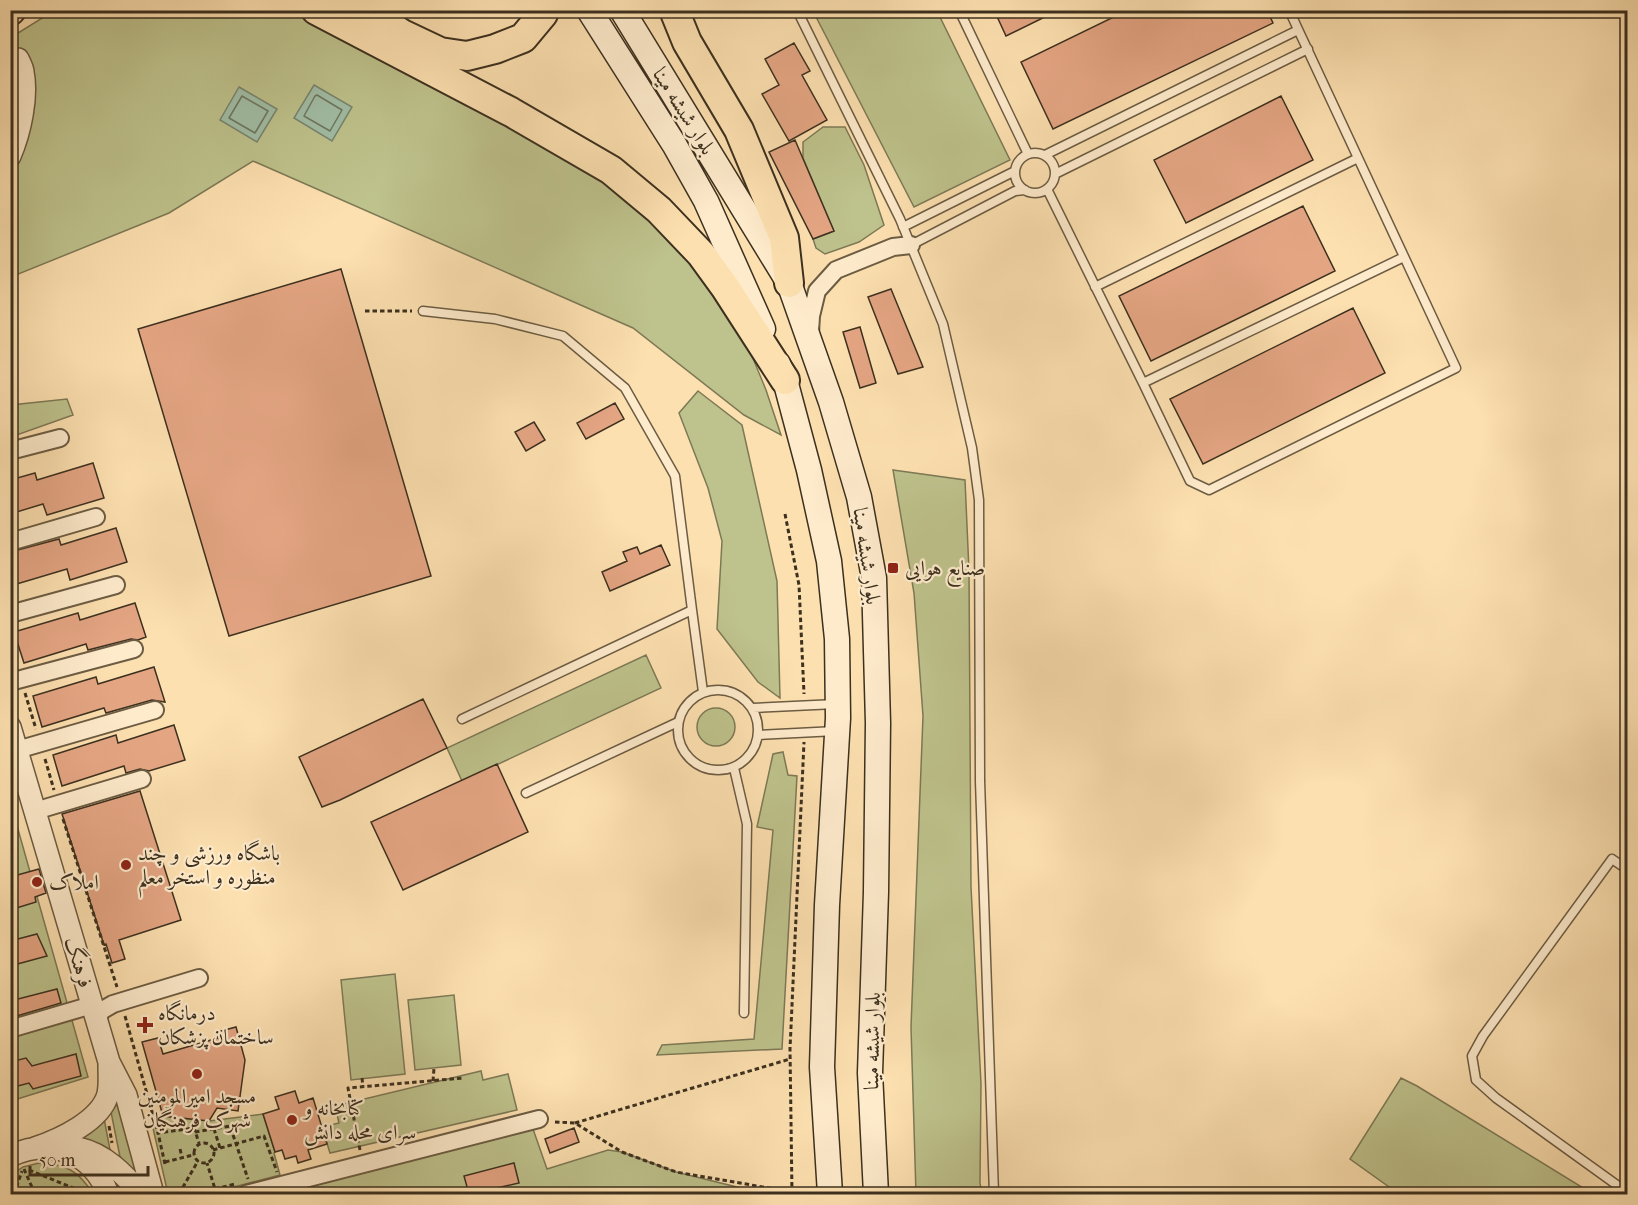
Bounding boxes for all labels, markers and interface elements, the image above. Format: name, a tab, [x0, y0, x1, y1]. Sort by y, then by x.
street label: بلوار شیشه مینا	[647, 63, 720, 160]
street label: بلوار شیشه مینا	[847, 506, 886, 606]
place label: صنایع هوایی	[905, 556, 985, 587]
marker: صنایع هوایی	[886, 561, 900, 575]
place label: باشگاه ورزشی و چند منظوره و استخر معلم	[138, 840, 280, 898]
marker: باشگاه ورزشی و چند منظوره و استخر معلم	[119, 858, 133, 872]
place label: املاک	[49, 870, 99, 894]
marker: املاک	[30, 875, 44, 889]
street label: فرهنگ	[59, 933, 99, 991]
street label: بلوار شیشه مینا	[859, 992, 886, 1090]
place label: درمانگاه ساختمان پزشکان	[158, 1000, 274, 1050]
marker: درمانگاه ساختمان پزشکان	[136, 1016, 154, 1034]
marker: مسجد امیرالمومنین شهرک فرهنگیان	[190, 1067, 204, 1081]
place label: مسجد امیرالمومنین شهرک فرهنگیان	[138, 1084, 256, 1134]
place label: کتابخانه و سرای محله دانش	[302, 1096, 416, 1146]
marker: کتابخانه و سرای محله دانش	[285, 1113, 299, 1127]
scale bar	[30, 1139, 148, 1177]
text: 50 m	[39, 1150, 76, 1171]

